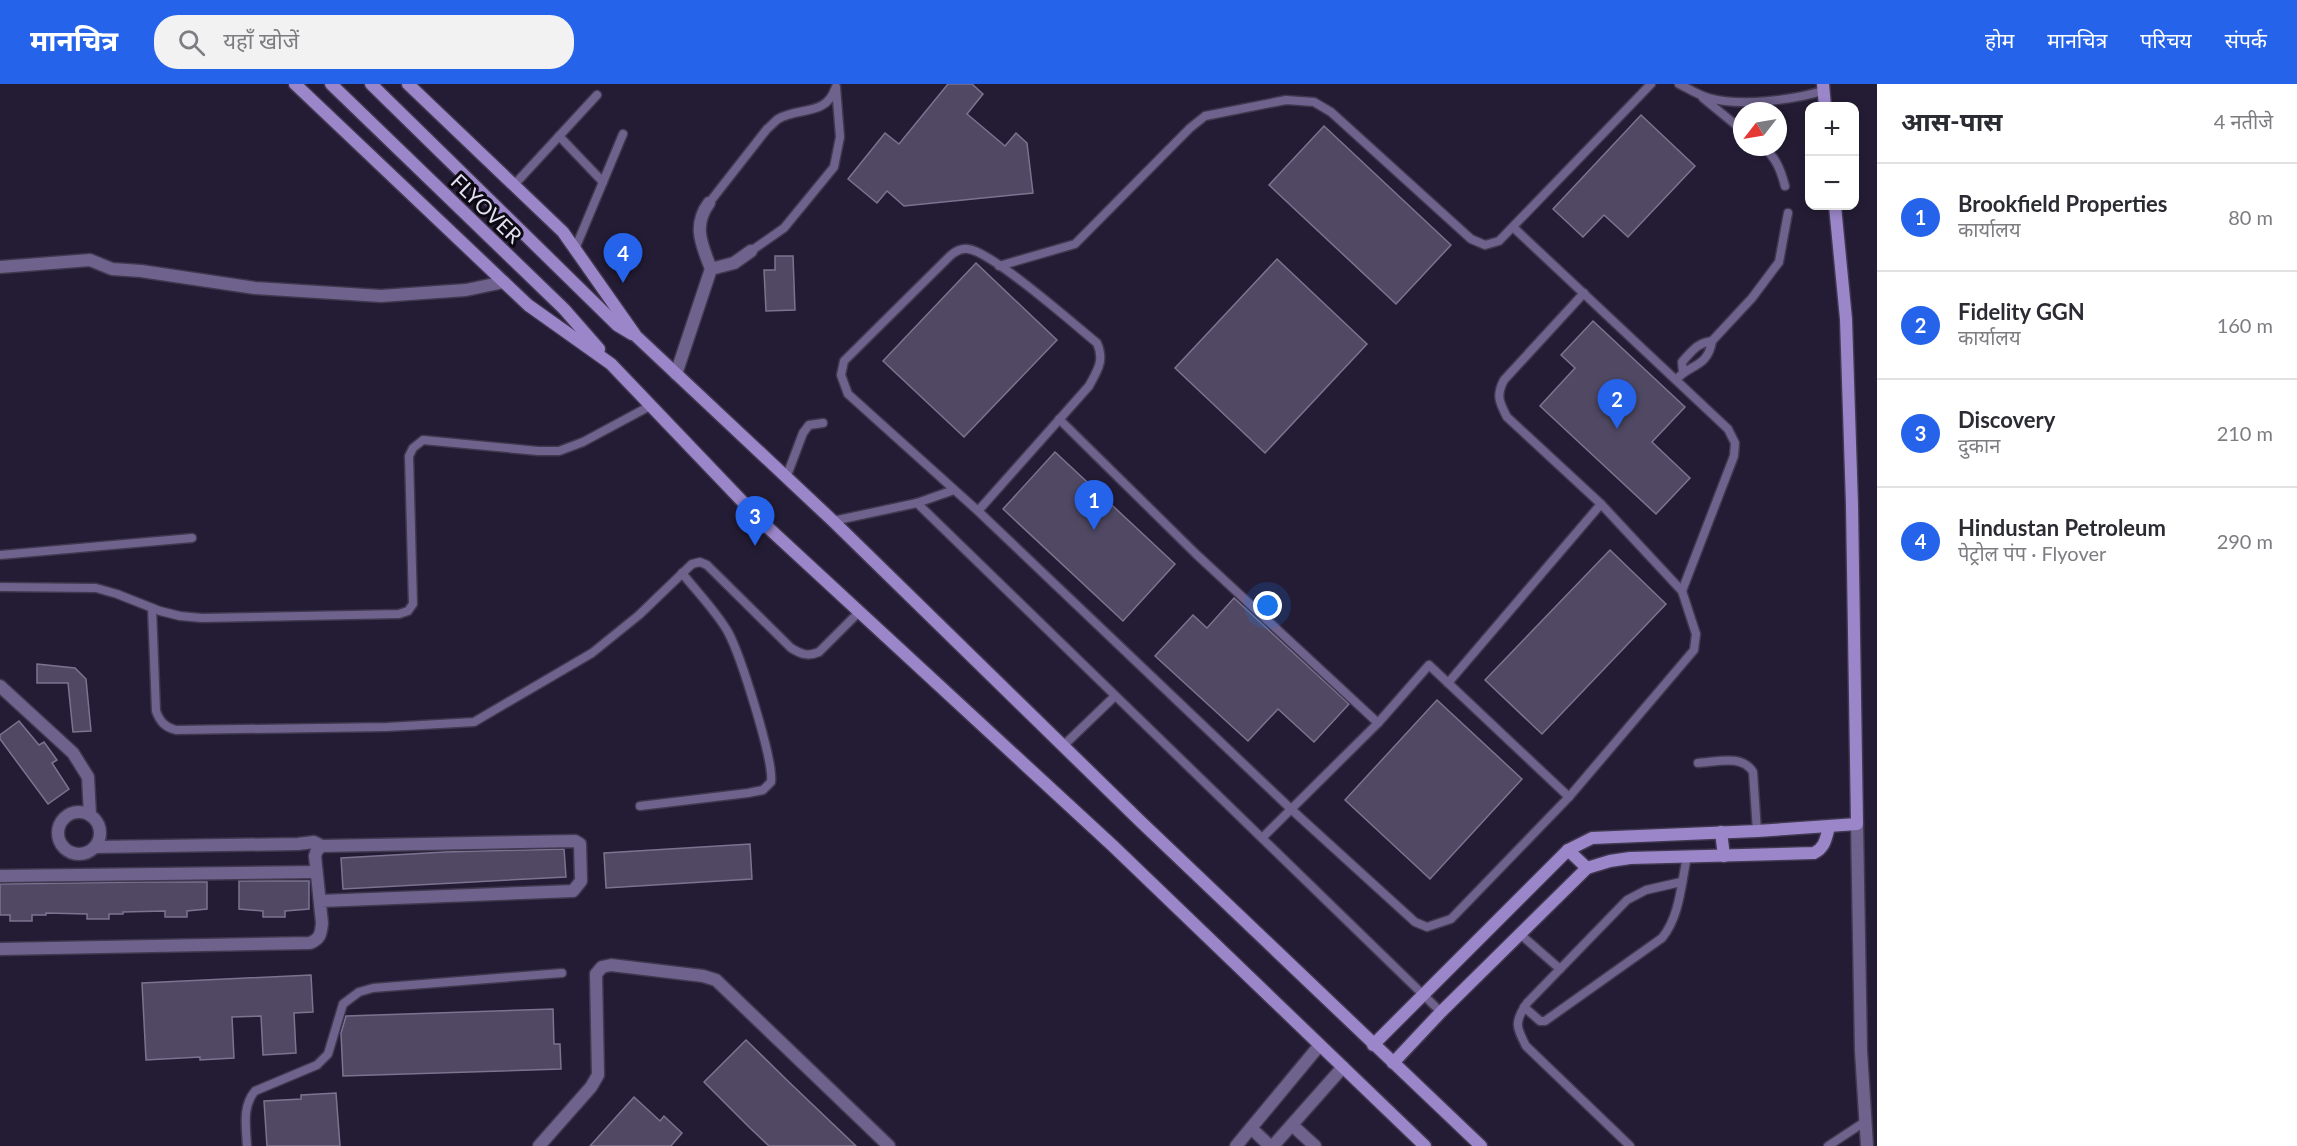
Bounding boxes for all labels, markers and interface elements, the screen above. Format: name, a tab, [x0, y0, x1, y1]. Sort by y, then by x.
search box	[154, 15, 574, 69]
text: मानचित्र	[30, 23, 118, 57]
icon: search	[175, 26, 208, 59]
text: यहाँ खोजें	[223, 27, 299, 54]
text: होम	[1985, 27, 2014, 52]
text: मानचित्र	[2047, 27, 2107, 52]
text: परिचय	[2140, 27, 2192, 52]
text: संपर्क	[2225, 27, 2267, 52]
north arrow	[1733, 102, 1787, 156]
map controls	[1805, 102, 1859, 210]
button: +	[1805, 102, 1859, 156]
text: आस-पास	[1901, 105, 2003, 137]
text: 4 नतीजे	[2214, 109, 2273, 133]
button: −	[1805, 156, 1859, 210]
street label: FLYOVER	[446, 168, 528, 248]
text: Brookfield Properties	[1958, 190, 2167, 217]
text: 1	[1915, 205, 1926, 229]
text: 80 m	[2228, 205, 2273, 229]
text: कार्यालय	[1958, 217, 2020, 241]
pin: 4	[604, 234, 642, 283]
text: Fidelity GGN	[1958, 298, 2085, 325]
text: 2	[1915, 313, 1926, 337]
text: 160 m	[2217, 313, 2273, 337]
text: कार्यालय	[1958, 325, 2020, 349]
pin: 2	[1598, 380, 1636, 429]
text: Discovery	[1958, 406, 2055, 433]
text: 3	[1915, 421, 1926, 445]
text: 210 m	[2217, 421, 2273, 445]
text: दुकान	[1958, 433, 2000, 457]
pin: 1	[1074, 480, 1114, 530]
pin: 3	[736, 496, 774, 546]
text: Hindustan Petroleum	[1958, 514, 2166, 541]
text: 4	[1915, 529, 1926, 553]
text: 290 m	[2217, 529, 2273, 553]
text: पेट्रोल पंप · Flyover	[1958, 541, 2106, 565]
your location	[1253, 591, 1282, 620]

